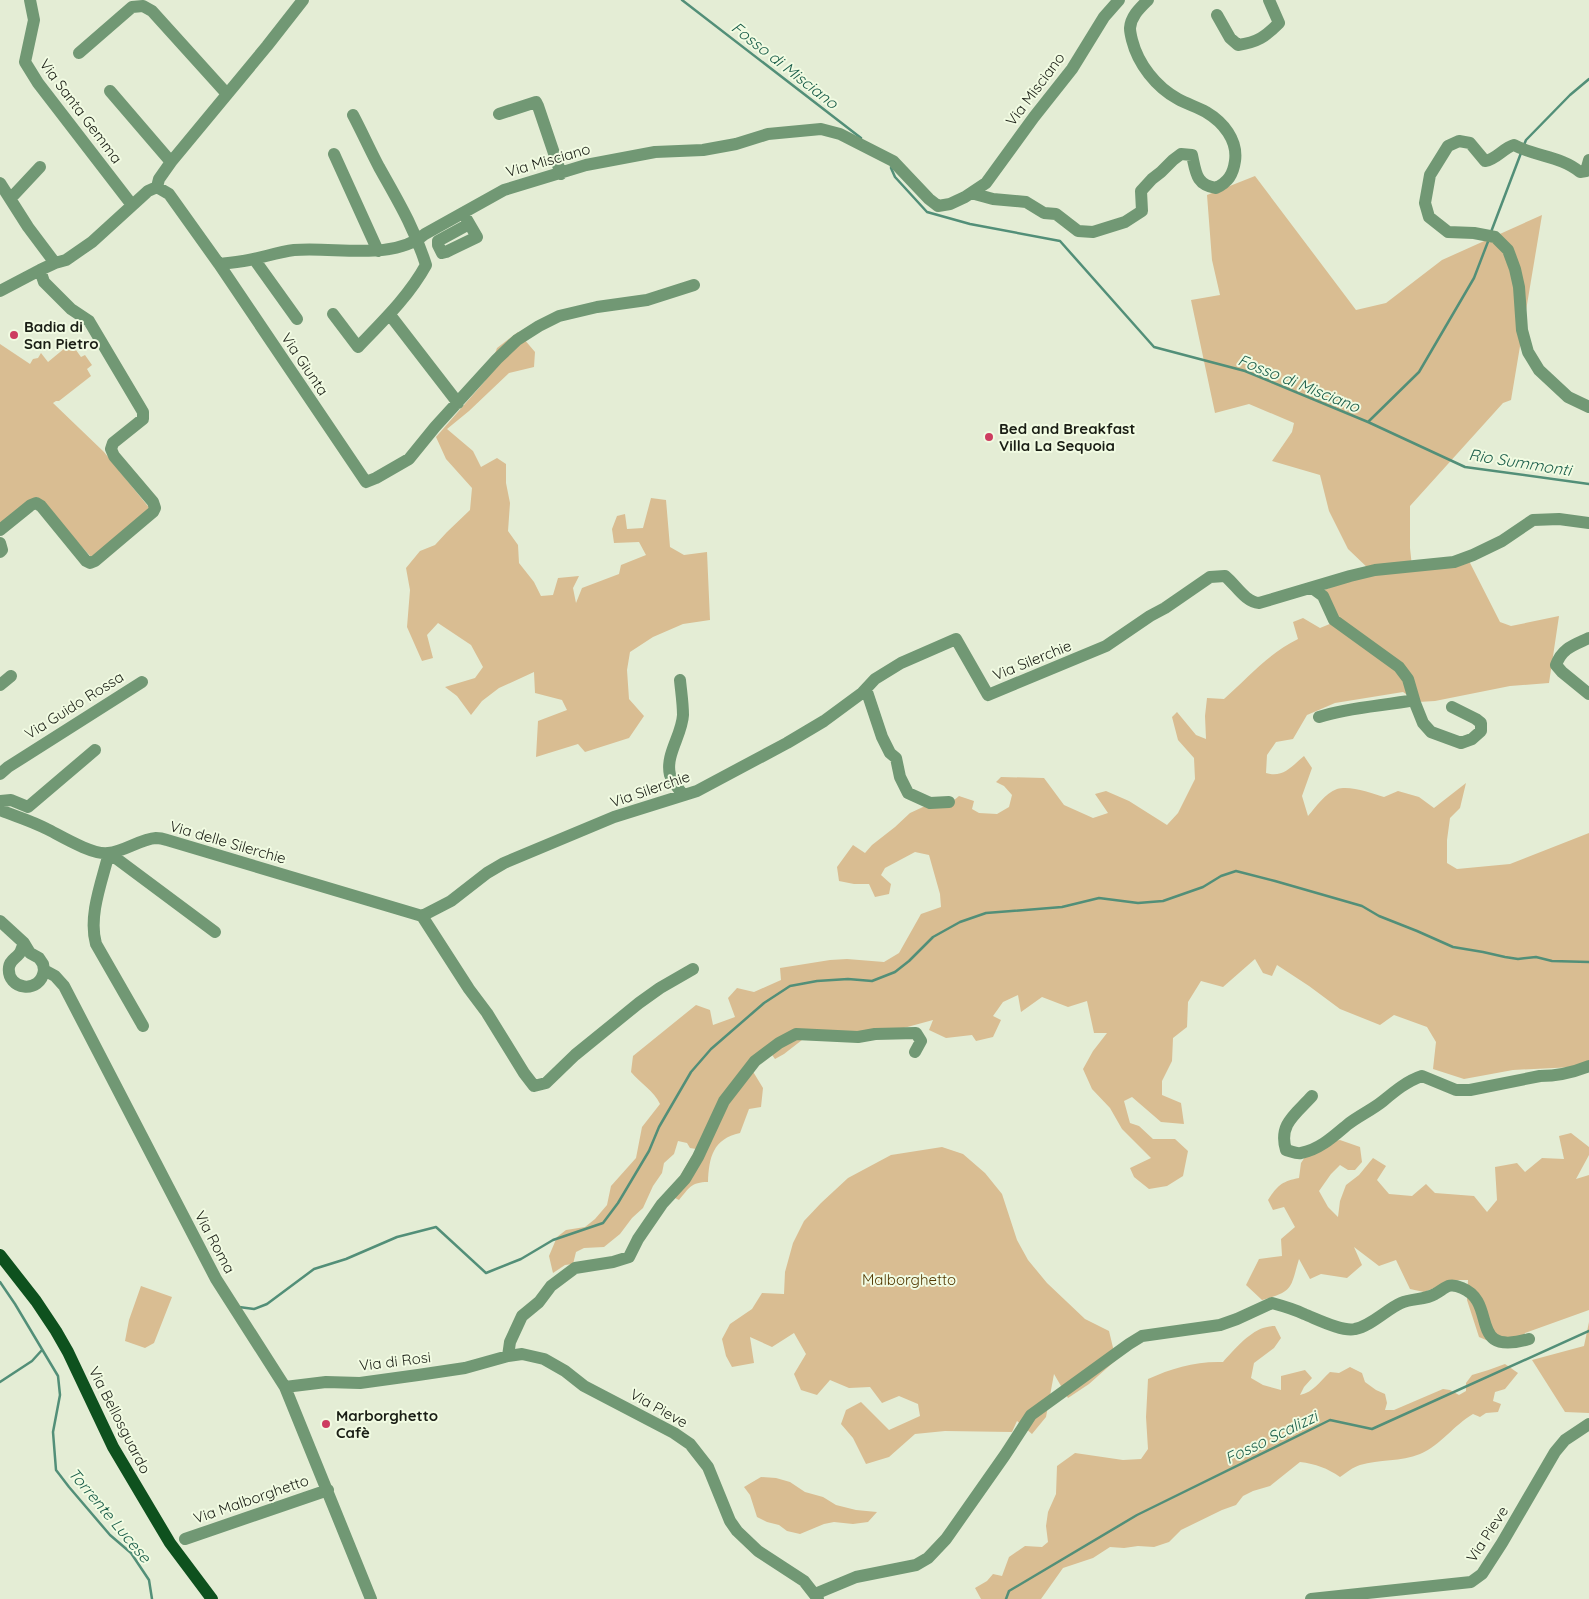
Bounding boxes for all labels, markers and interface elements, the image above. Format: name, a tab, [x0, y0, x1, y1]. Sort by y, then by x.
water label: Fosso di Misciano	[728, 17, 843, 114]
street label: Via Misciano	[1001, 49, 1069, 129]
street label: Via Santa Gemma	[35, 55, 127, 167]
street label: Via Misciano	[504, 139, 592, 181]
place label: Badia di San Pietro	[24, 317, 99, 353]
marker: Badia di San Pietro	[8, 329, 20, 341]
street label: Via Giunta	[277, 329, 333, 399]
water label: Fosso di Misciano	[1235, 349, 1364, 417]
place label: Bed and Breakfast Villa La Sequoia	[999, 419, 1135, 455]
marker: Bed and Breakfast Villa La Sequoia	[983, 431, 995, 443]
water label: Rio Summonti	[1467, 444, 1574, 480]
street label: Via Silerchie	[990, 636, 1074, 684]
street label: Via Guido Rossa	[21, 667, 127, 743]
street label: Via Silerchie	[608, 766, 692, 812]
street label: Via delle Silerchie	[168, 816, 288, 868]
street label: Via Roma	[191, 1207, 239, 1277]
park label: Malborghetto	[862, 1270, 956, 1289]
street label: Via di Rosi	[358, 1347, 432, 1375]
street label: Via Bellosguardo	[85, 1363, 155, 1477]
street label: Via Pieve	[627, 1384, 691, 1432]
water label: Fosso Scalizzi	[1222, 1405, 1322, 1468]
place label: Marborghetto Cafè	[336, 1406, 438, 1442]
marker: Marborghetto Cafè	[320, 1418, 332, 1430]
water label: Torrente Lucese	[64, 1463, 156, 1567]
street label: Via Malborghetto	[191, 1470, 311, 1528]
street label: Via Pieve	[1462, 1502, 1512, 1566]

